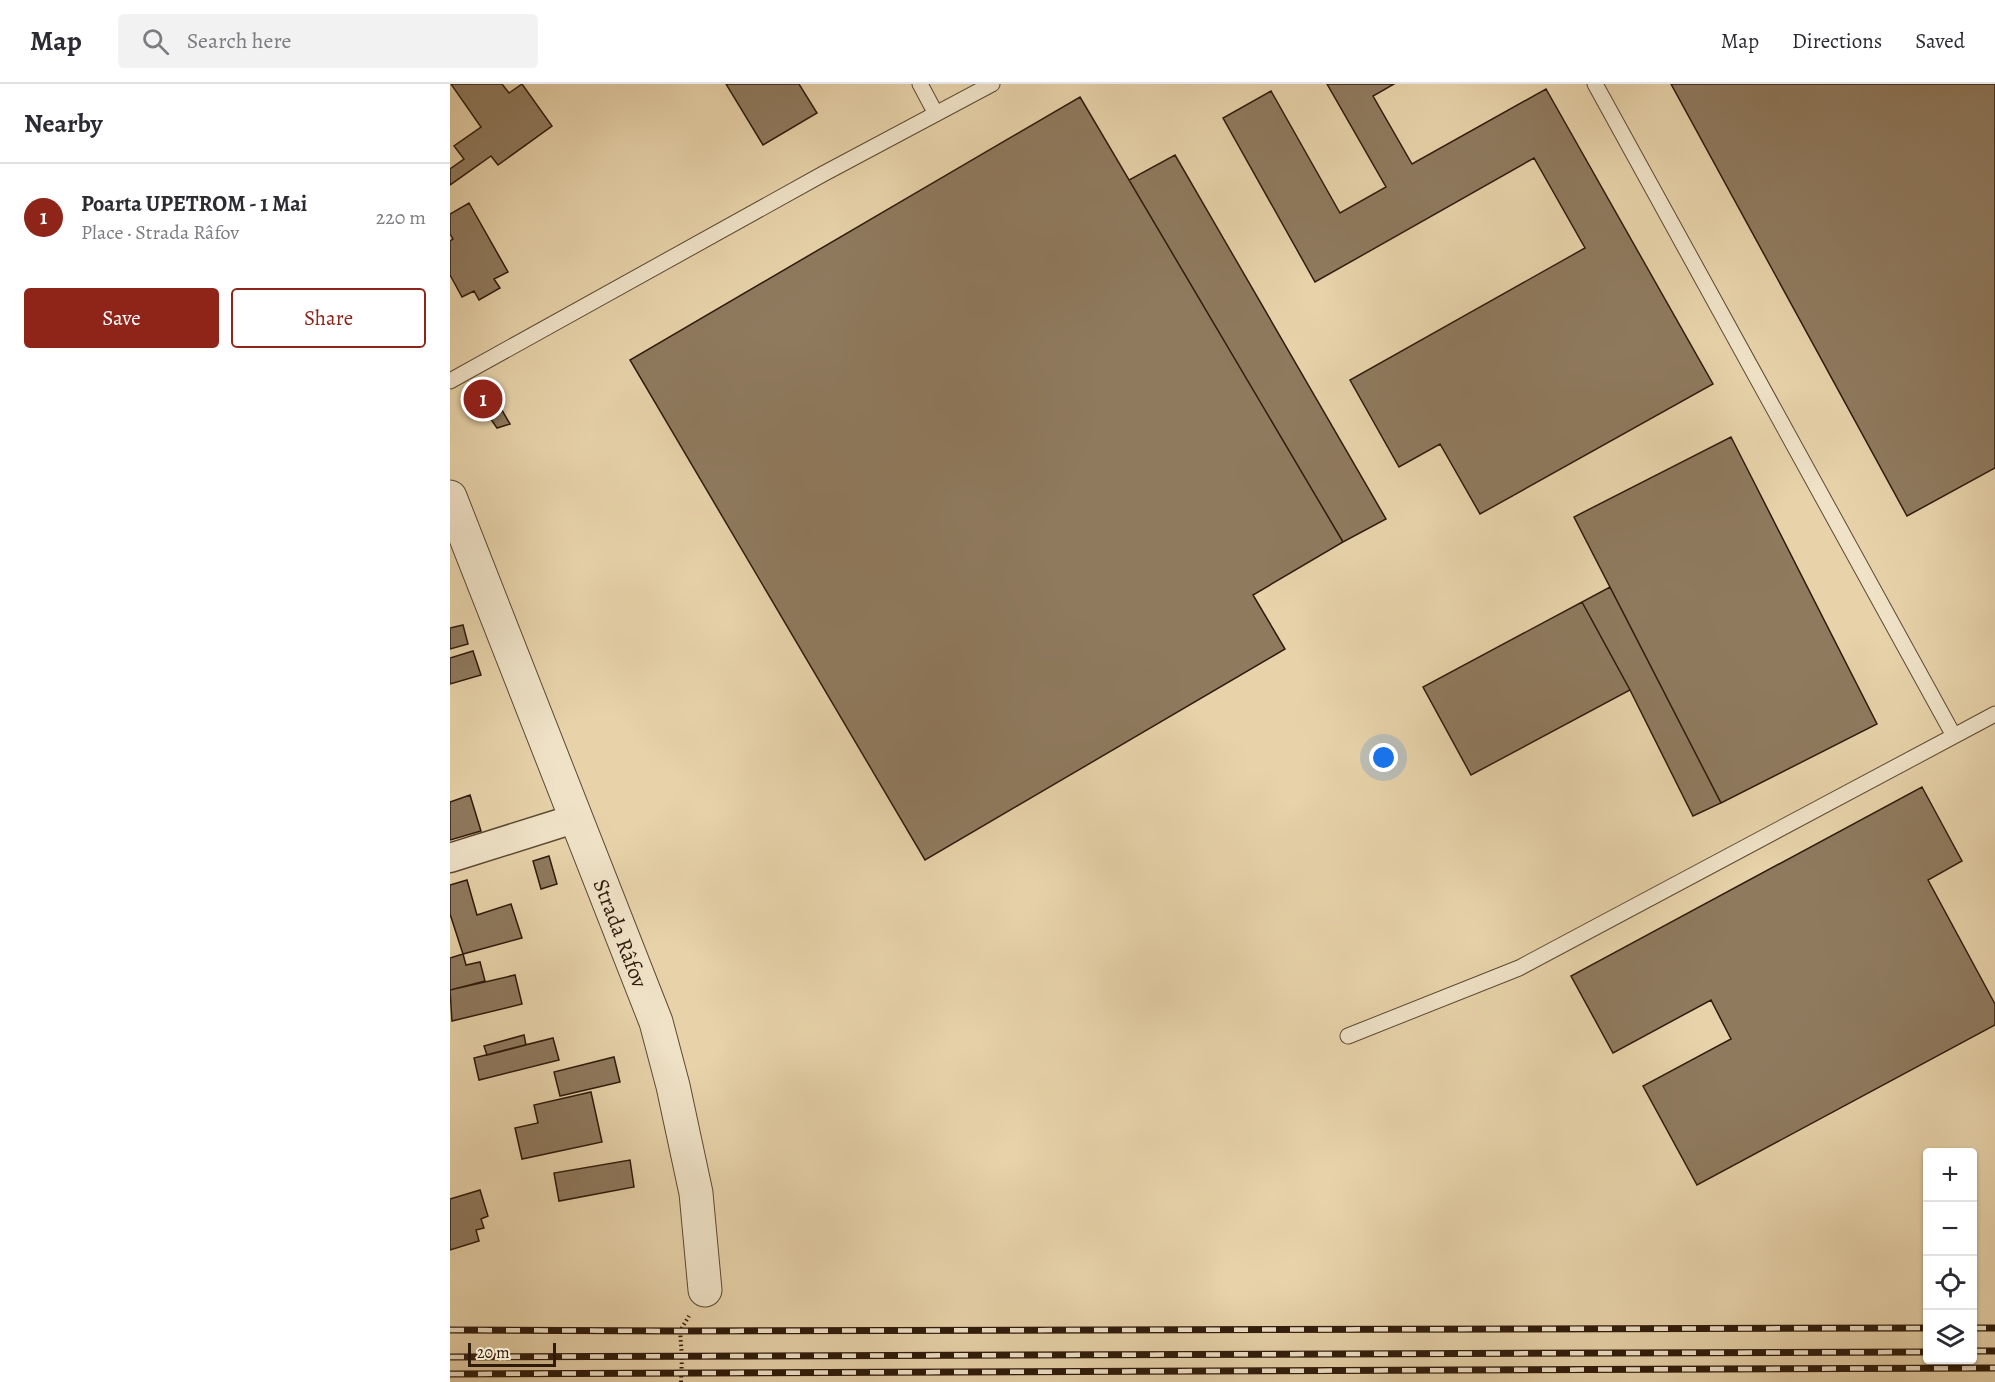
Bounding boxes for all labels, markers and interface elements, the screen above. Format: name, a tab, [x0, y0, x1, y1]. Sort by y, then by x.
search box	[118, 14, 538, 68]
text: Map	[30, 22, 82, 60]
icon: search	[139, 25, 172, 58]
text: Search here	[187, 26, 291, 56]
text: Map	[1721, 27, 1759, 55]
text: Directions	[1792, 27, 1882, 55]
text: Saved	[1915, 27, 1965, 55]
text: Nearby	[24, 106, 103, 141]
text: Poarta UPETROM - 1 Mai	[81, 189, 307, 219]
text: 1	[40, 204, 47, 231]
text: 220 m	[376, 204, 426, 231]
text: Place · Strada Râfov	[81, 219, 239, 246]
button: Save	[24, 288, 219, 348]
button: Share	[231, 288, 426, 348]
pin: 1	[464, 376, 502, 422]
your location	[1369, 743, 1398, 772]
street label: Strada Râfov	[586, 875, 655, 992]
map controls	[1923, 1148, 1977, 1364]
button: +	[1923, 1148, 1977, 1202]
button: −	[1923, 1202, 1977, 1256]
button: locate	[1923, 1256, 1977, 1310]
button: layers	[1923, 1310, 1977, 1364]
scale bar	[468, 1340, 556, 1368]
text: 20 m	[477, 1342, 510, 1364]

